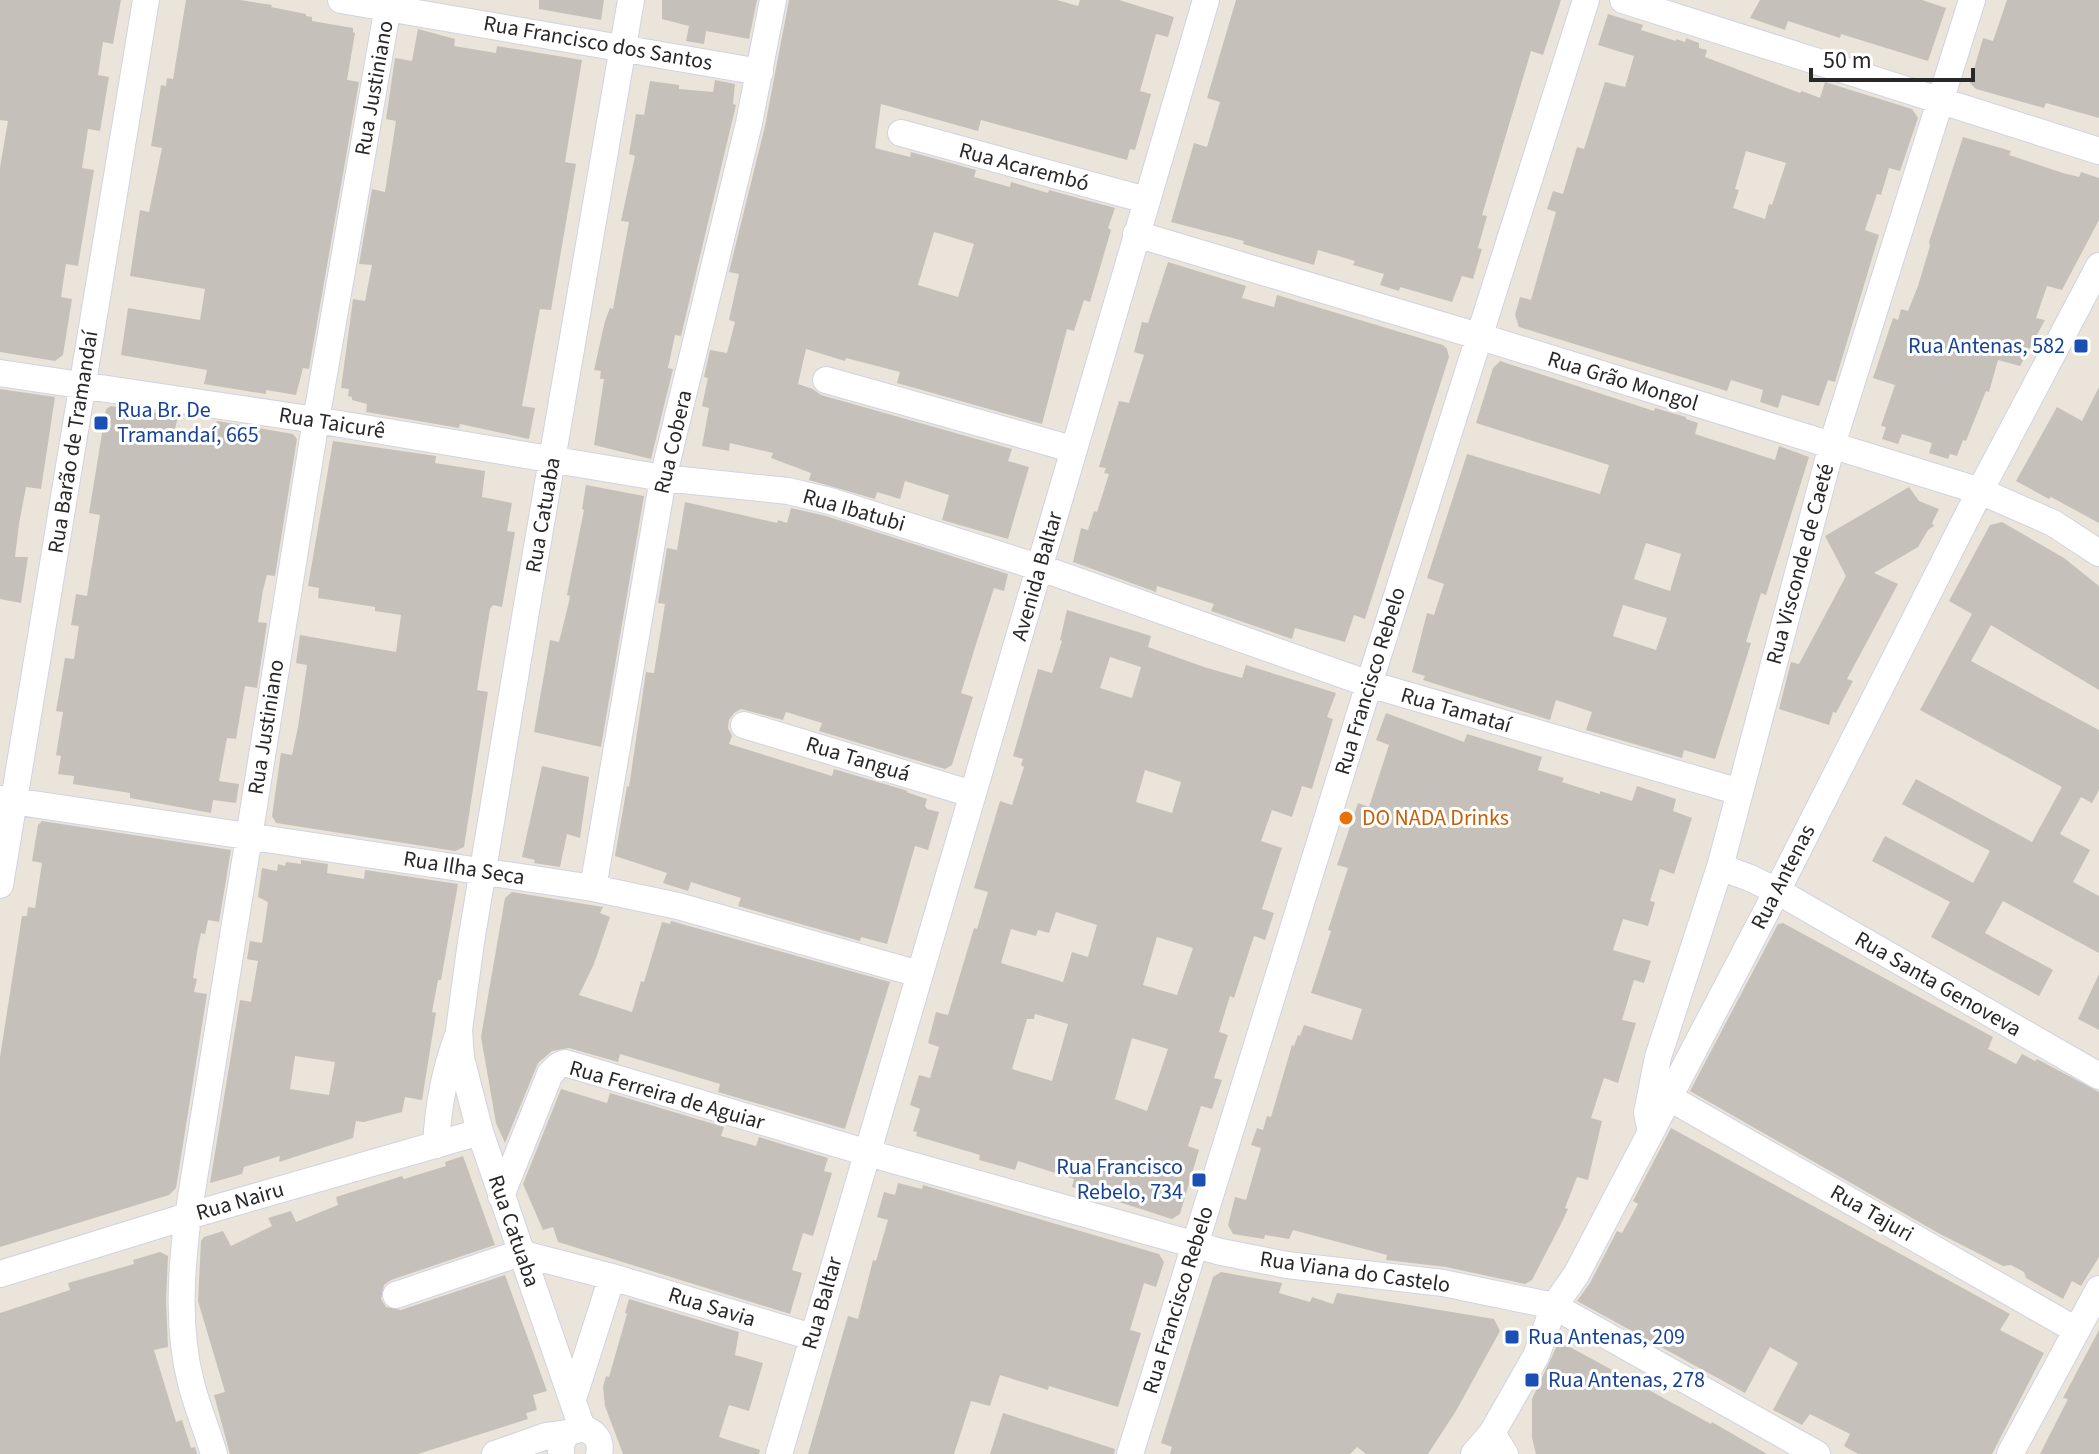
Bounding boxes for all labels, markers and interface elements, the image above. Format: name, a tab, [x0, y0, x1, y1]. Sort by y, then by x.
street label: Rua Francisco dos Santos	[481, 7, 715, 79]
street label: Rua Justiniano	[346, 18, 402, 158]
scale bar	[1811, 32, 1973, 82]
text: 50 m	[1823, 43, 1872, 78]
street label: Rua Acarembó	[955, 134, 1093, 200]
street label: Rua Barão de Tramandaí	[40, 328, 107, 556]
place label: Rua Antenas, 582	[1908, 330, 2065, 362]
marker: Rua Antenas, 582	[2072, 337, 2090, 355]
street label: Rua Grão Mongol	[1544, 343, 1702, 419]
street label: Rua Cobera	[646, 387, 700, 497]
place label: Rua Br. De Tramandaí, 665	[117, 394, 259, 451]
street label: Rua Taicurê	[277, 399, 387, 447]
marker: Rua Br. De Tramandaí, 665	[92, 414, 110, 432]
street label: Rua Catuaba	[517, 455, 569, 575]
street label: Rua Visconde de Caeté	[1758, 460, 1842, 668]
street label: Rua Ibatubi	[799, 480, 909, 540]
street label: Avenida Baltar	[1003, 507, 1071, 645]
street label: Rua Francisco Rebelo	[1326, 583, 1414, 779]
street label: Rua Justiniano	[240, 657, 292, 797]
street label: Rua Tamataí	[1397, 679, 1516, 741]
street label: Rua Tanguá	[802, 728, 914, 790]
place label: DO NADA Drinks	[1362, 802, 1509, 834]
marker: DO NADA Drinks	[1337, 809, 1355, 827]
street label: Rua Antenas	[1743, 819, 1823, 935]
street label: Rua Ilha Seca	[401, 843, 527, 893]
street label: Rua Santa Genoveva	[1849, 923, 2027, 1045]
street label: Rua Ferreira de Aguiar	[565, 1052, 769, 1138]
place label: Rua Francisco Rebelo, 734	[1056, 1151, 1183, 1208]
street label: Rua Catuaba	[480, 1171, 548, 1291]
marker: Rua Francisco Rebelo, 734	[1190, 1171, 1208, 1189]
street label: Rua Nairu	[192, 1173, 288, 1229]
street label: Rua Tajuri	[1824, 1176, 1920, 1250]
street label: Rua Francisco Rebelo	[1134, 1202, 1222, 1398]
street label: Rua Viana do Castelo	[1258, 1243, 1452, 1301]
street label: Rua Baltar	[793, 1252, 851, 1353]
street label: Rua Savia	[664, 1279, 760, 1335]
place label: Rua Antenas, 209	[1528, 1321, 1685, 1353]
marker: Rua Antenas, 209	[1503, 1328, 1521, 1346]
place label: Rua Antenas, 278	[1548, 1364, 1705, 1396]
marker: Rua Antenas, 278	[1523, 1371, 1541, 1389]

